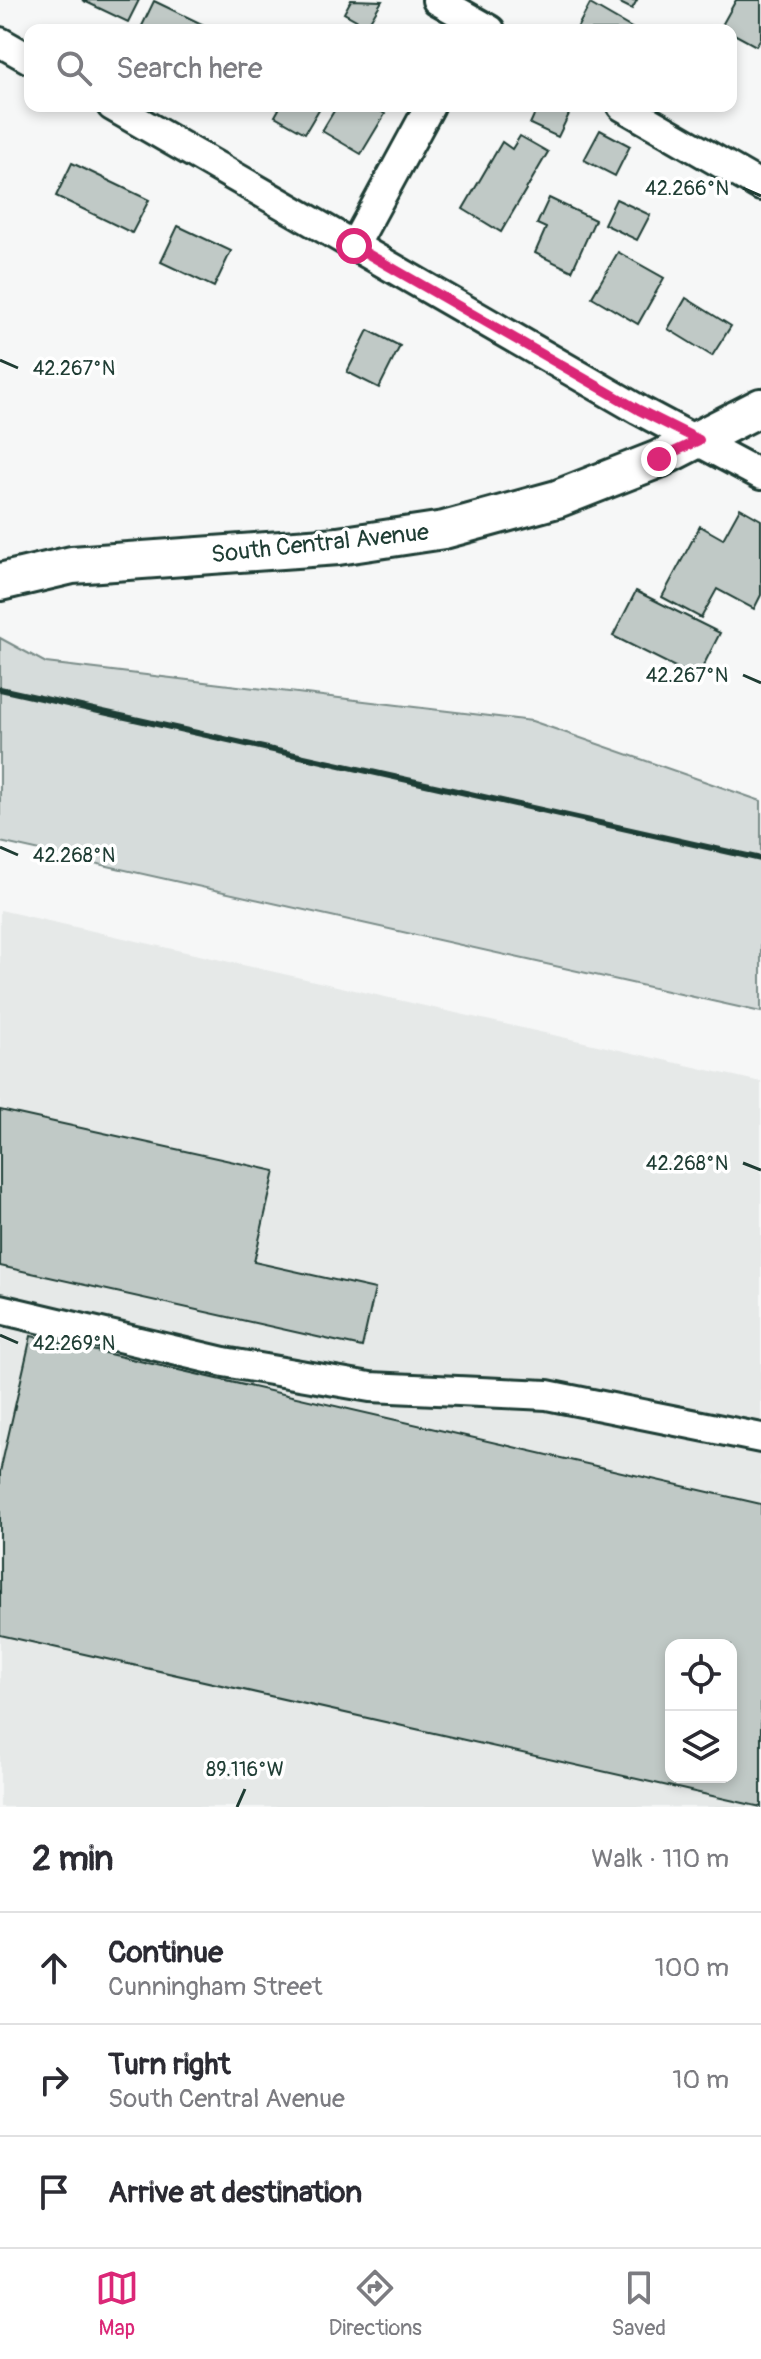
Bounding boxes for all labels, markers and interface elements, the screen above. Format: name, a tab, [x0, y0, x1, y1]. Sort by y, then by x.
search box	[24, 24, 737, 112]
icon: search	[52, 46, 96, 90]
text: Search here	[116, 50, 263, 87]
text: 42.266°N	[645, 176, 729, 201]
route start	[336, 228, 372, 264]
text: 42.267°N	[33, 356, 115, 381]
route end	[641, 441, 677, 477]
street label: South Central Avenue	[210, 518, 430, 569]
text: 42.267°N	[646, 663, 728, 688]
text: 42.268°N	[33, 843, 115, 868]
text: 42.268°N	[646, 1151, 728, 1176]
text: 42.269°N	[33, 1331, 115, 1356]
map controls	[665, 1639, 737, 1783]
button: locate	[665, 1639, 737, 1711]
button: layers	[665, 1711, 737, 1783]
text: 89.116°W	[206, 1757, 284, 1782]
text: 2 min	[32, 1838, 114, 1881]
text: Walk · 110 m	[591, 1843, 729, 1875]
text: Continue	[108, 1934, 223, 1971]
icon: ahead	[32, 1946, 76, 1990]
text: 100 m	[655, 1952, 729, 1984]
text: Cunningham Street	[108, 1971, 323, 2003]
text: Turn right	[108, 2046, 231, 2083]
icon: right	[32, 2058, 76, 2102]
text: 10 m	[672, 2064, 729, 2096]
text: South Central Avenue	[108, 2083, 345, 2115]
icon: arrive	[32, 2170, 76, 2214]
text: Arrive at destination	[108, 2174, 362, 2211]
tab: Map	[95, 2266, 139, 2342]
tab: Directions	[329, 2266, 422, 2342]
tab: Saved	[612, 2266, 666, 2342]

